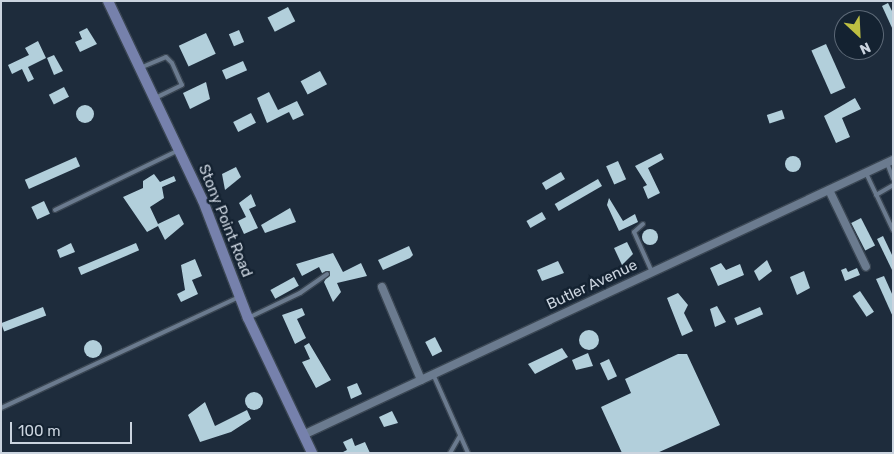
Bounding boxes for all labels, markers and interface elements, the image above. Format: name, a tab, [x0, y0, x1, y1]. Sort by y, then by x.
north arrow	[834, 10, 884, 60]
text: N	[857, 38, 873, 58]
street label: Stony Point Road	[194, 162, 256, 280]
street label: Butler Avenue	[543, 256, 641, 314]
scale bar	[12, 412, 135, 444]
text: 100 m	[18, 422, 60, 440]

